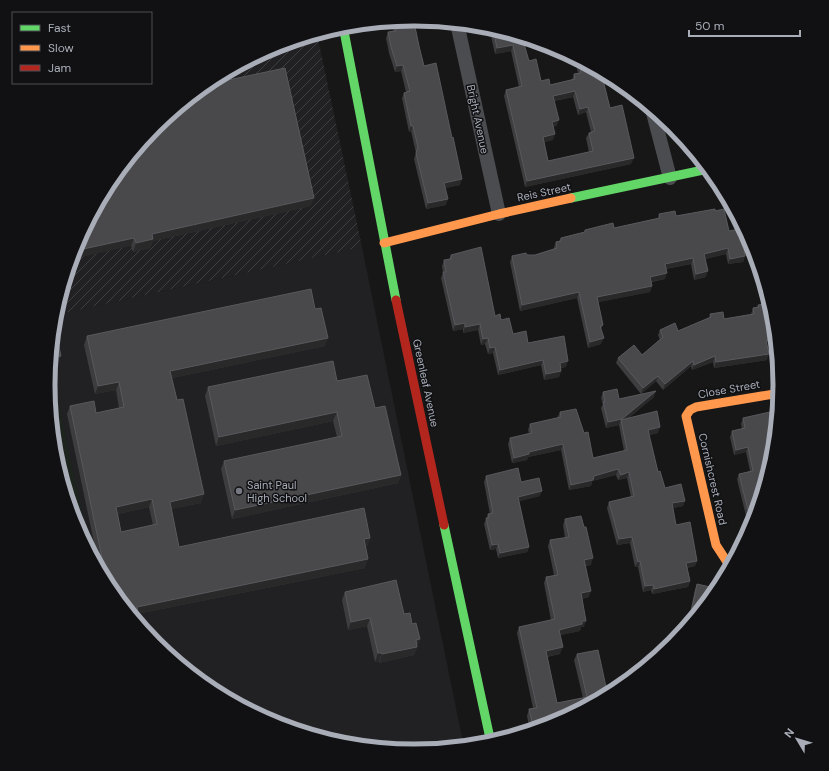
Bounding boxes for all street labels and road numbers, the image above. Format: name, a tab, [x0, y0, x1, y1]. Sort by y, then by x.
street label: Bright Avenue	[464, 83, 492, 155]
street label: Reis Street	[516, 179, 572, 205]
street label: Greenleaf Avenue	[410, 338, 442, 428]
street label: Close Street	[697, 377, 761, 401]
street label: Cornishcrest Road	[696, 432, 730, 526]

